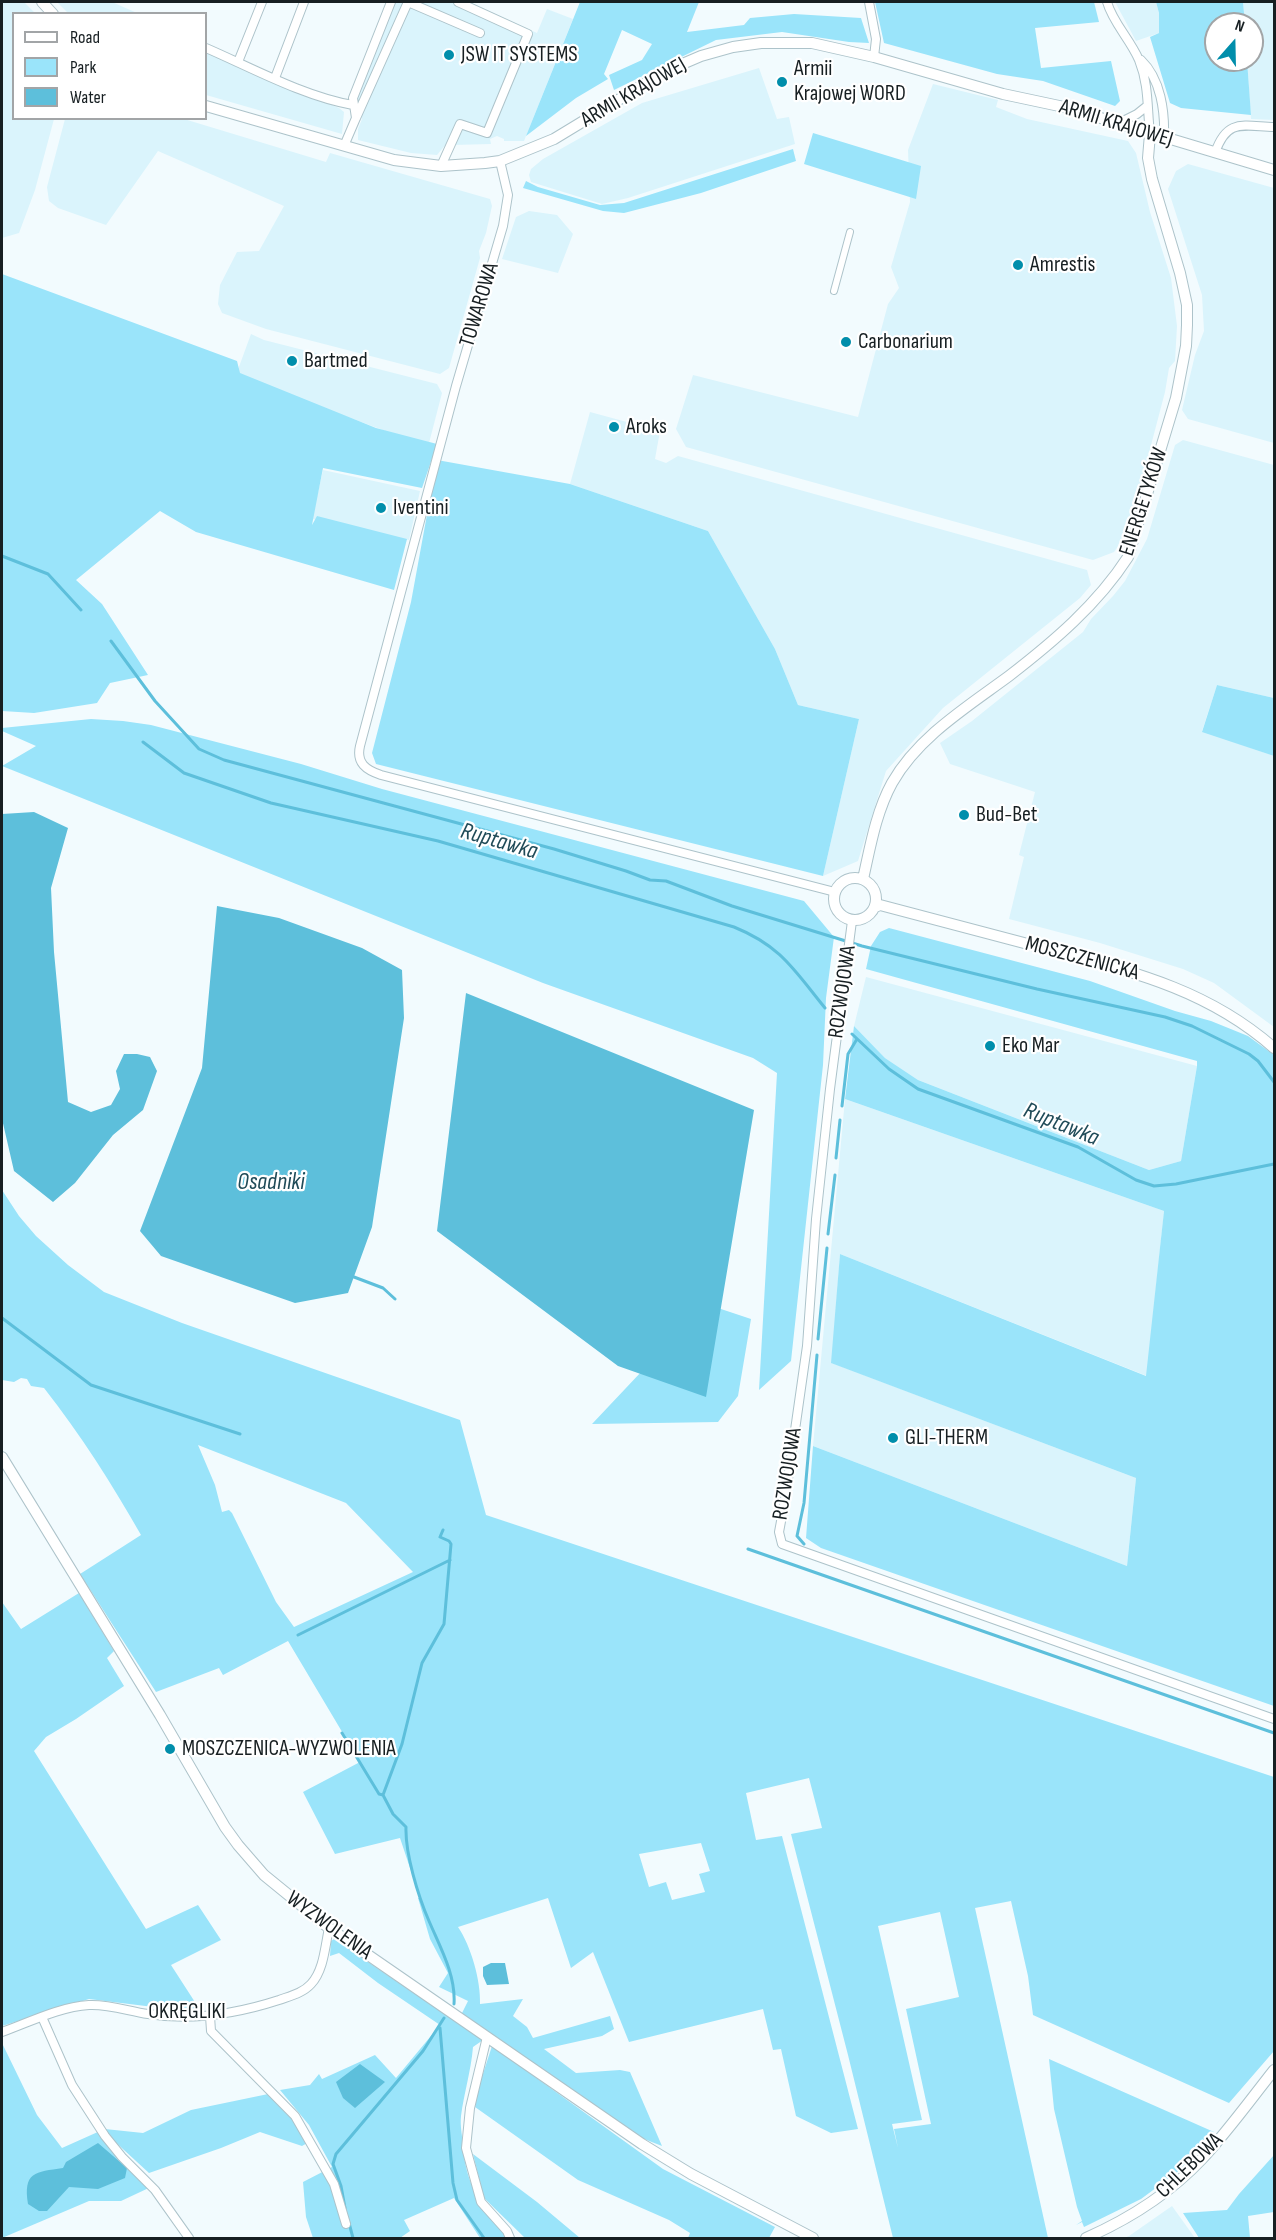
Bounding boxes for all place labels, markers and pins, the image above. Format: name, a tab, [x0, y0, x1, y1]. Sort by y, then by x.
place label: JSW IT SYSTEMS	[461, 42, 578, 68]
marker: JSW IT SYSTEMS	[442, 48, 456, 62]
place label: Armii Krajowej WORD	[794, 56, 906, 107]
marker: Armii Krajowej WORD	[775, 75, 789, 89]
place label: Amrestis	[1030, 252, 1095, 278]
marker: Amrestis	[1011, 258, 1025, 272]
place label: Carbonarium	[858, 329, 953, 355]
marker: Carbonarium	[839, 335, 853, 349]
place label: Bartmed	[304, 348, 368, 374]
marker: Bartmed	[285, 354, 299, 368]
place label: Aroks	[626, 414, 667, 440]
marker: Aroks	[607, 420, 621, 434]
place label: Iventini	[393, 495, 449, 521]
marker: Iventini	[374, 501, 388, 515]
place label: Bud-Bet	[976, 802, 1038, 828]
marker: Bud-Bet	[957, 808, 971, 822]
place label: Eko Mar	[1002, 1033, 1060, 1059]
marker: Eko Mar	[983, 1039, 997, 1053]
place label: GLI-THERM	[905, 1425, 988, 1451]
marker: GLI-THERM	[886, 1431, 900, 1445]
place label: MOSZCZENICA-WYZWOLENIA	[182, 1736, 396, 1762]
marker: MOSZCZENICA-WYZWOLENIA	[163, 1742, 177, 1756]

